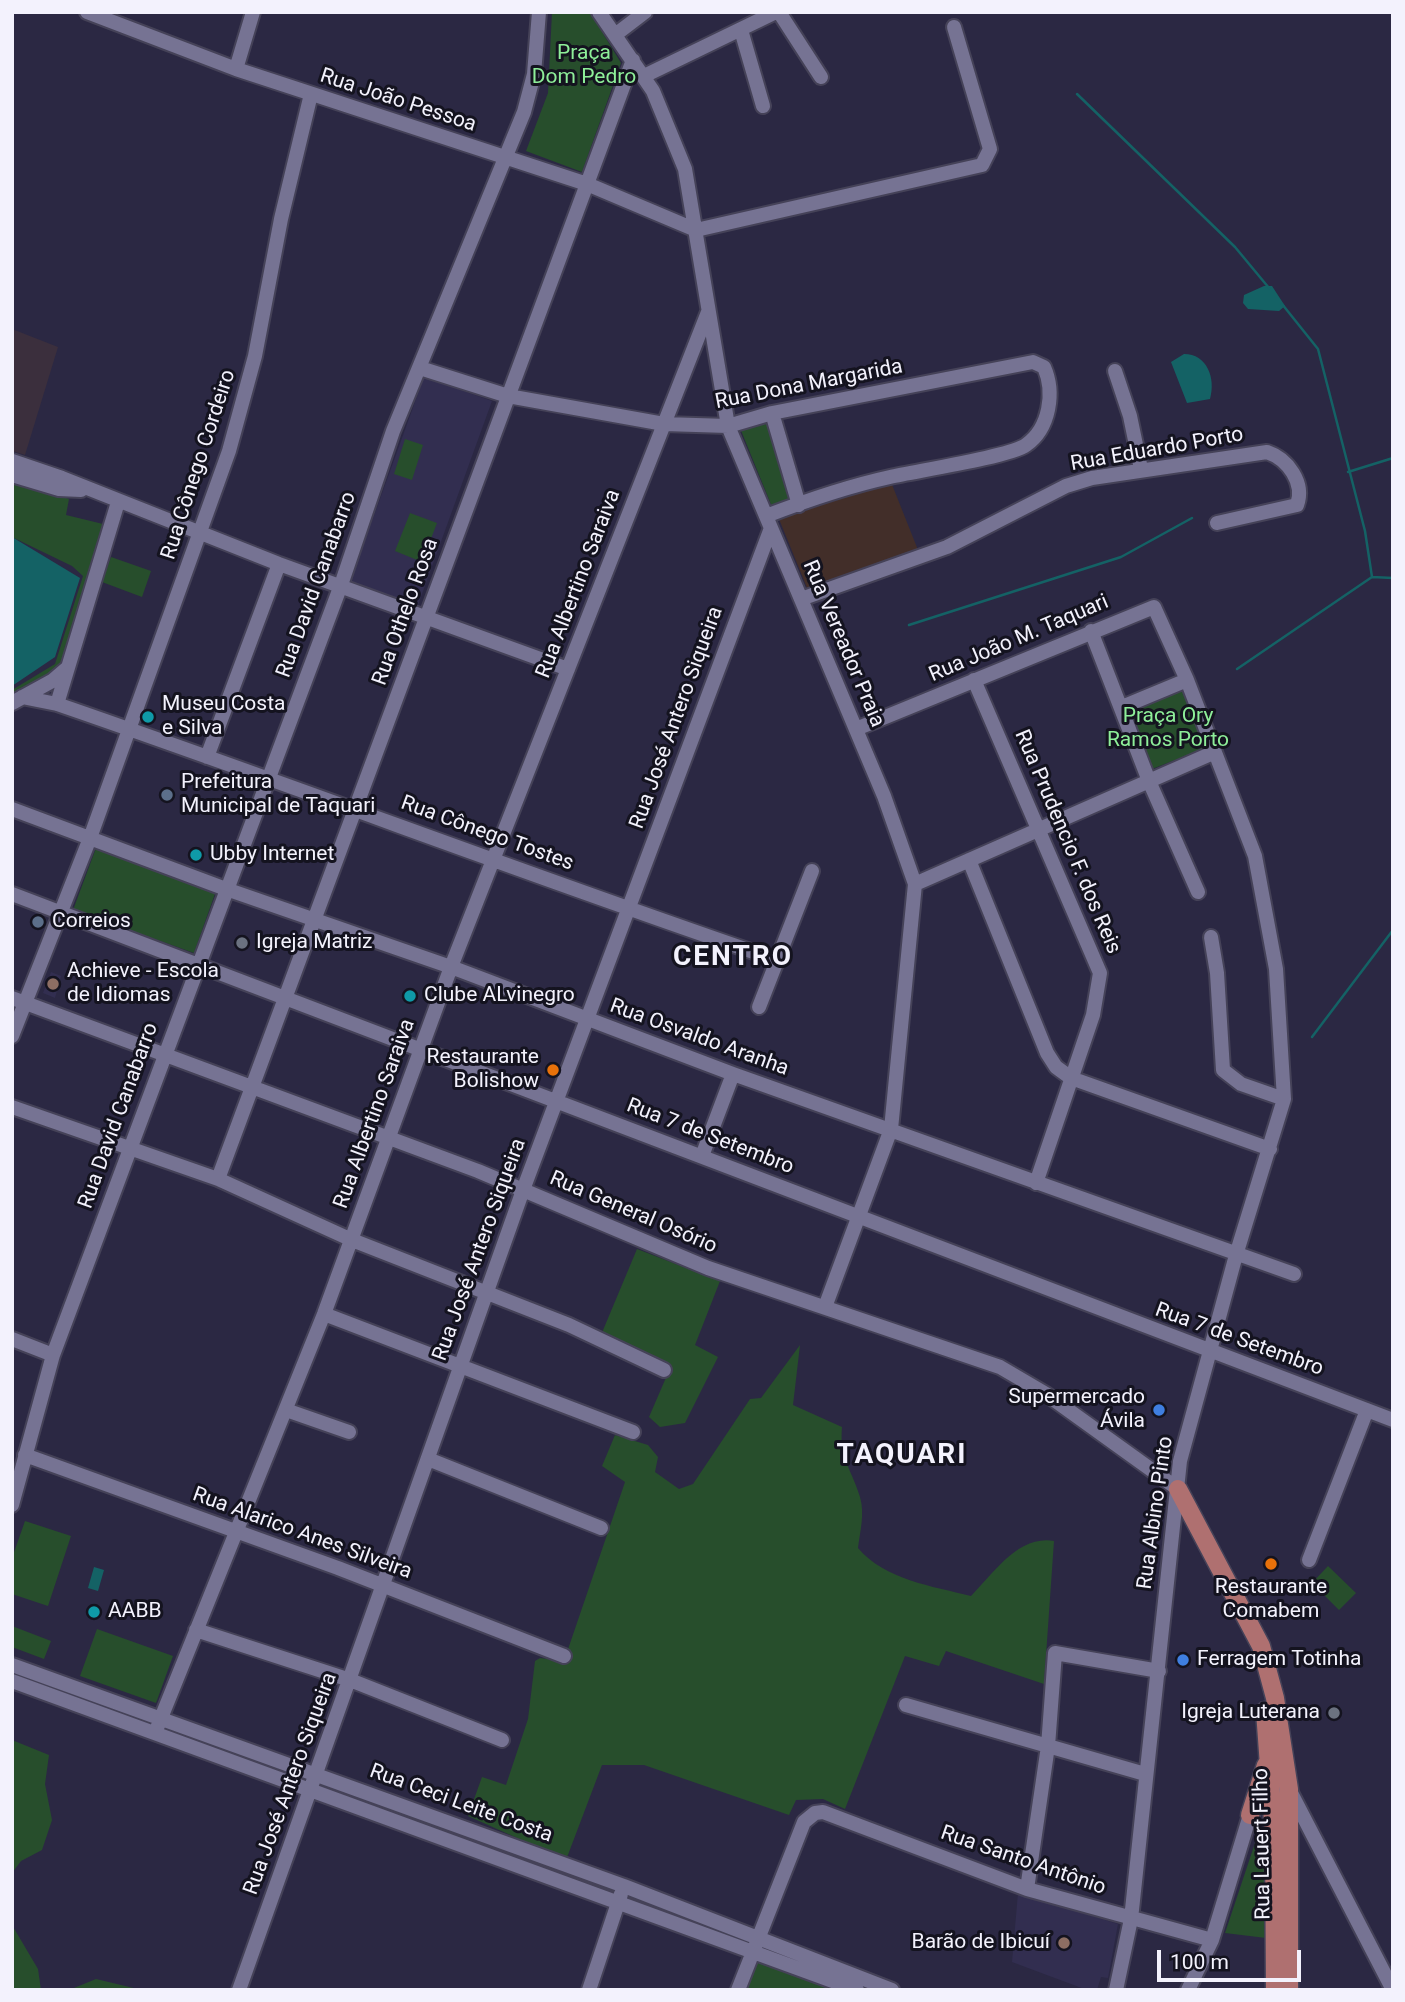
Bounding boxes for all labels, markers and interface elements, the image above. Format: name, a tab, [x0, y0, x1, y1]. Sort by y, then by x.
park label: Praça Dom Pedro	[532, 41, 636, 91]
street label: Rua João Pessoa	[317, 64, 479, 138]
street label: Rua Dona Margarida	[713, 354, 905, 416]
street label: Rua Cônego Cordeiro	[156, 367, 242, 563]
street label: Rua Eduardo Porto	[1069, 422, 1245, 478]
street label: Rua Albertino Saraiva	[531, 486, 627, 682]
street label: Rua David Canabarro	[272, 489, 362, 681]
street label: Rua Othelo Rosa	[368, 535, 444, 689]
street label: Rua Vereador Praia	[796, 557, 890, 731]
street label: Rua João M. Taquari	[926, 590, 1112, 688]
street label: Rua José Antero Siqueira	[625, 603, 729, 833]
place label: Museu Costa e Silva	[162, 692, 285, 742]
park label: Praça Ory Ramos Porto	[1107, 704, 1229, 754]
marker: Museu Costa e Silva	[140, 709, 156, 725]
street label: Rua Prudencio F. dos Reis	[1008, 726, 1126, 958]
place label: Prefeitura Municipal de Taquari	[181, 770, 375, 820]
marker: Prefeitura Municipal de Taquari	[159, 787, 175, 803]
street label: Rua Cônego Tostes	[397, 791, 577, 877]
place label: Ubby Internet	[210, 842, 334, 868]
marker: Ubby Internet	[188, 847, 204, 863]
place label: Correios	[52, 909, 131, 935]
marker: Correios	[30, 914, 46, 930]
place label: Igreja Matriz	[256, 930, 372, 956]
marker: Igreja Matriz	[234, 935, 250, 951]
district label: CENTRO	[674, 941, 792, 975]
place label: Achieve - Escola de Idiomas	[67, 959, 219, 1009]
marker: Achieve - Escola de Idiomas	[45, 976, 61, 992]
place label: Clube ALvinegro	[424, 983, 575, 1009]
marker: Clube ALvinegro	[402, 988, 418, 1004]
street label: Rua Osvaldo Aranha	[606, 994, 792, 1082]
street label: Rua Albertino Saraiva	[329, 1016, 421, 1212]
street label: Rua David Canabarro	[74, 1020, 164, 1212]
place label: Restaurante Bolishow	[426, 1045, 539, 1095]
marker: Restaurante Bolishow	[545, 1062, 561, 1078]
street label: Rua 7 de Setembro	[623, 1094, 797, 1180]
street label: Rua José Antero Siqueira	[428, 1135, 532, 1365]
street label: Rua General Osório	[546, 1166, 720, 1260]
street label: Rua 7 de Setembro	[1152, 1298, 1326, 1382]
place label: Supermercado Ávila	[1008, 1385, 1145, 1435]
marker: Supermercado Ávila	[1151, 1402, 1167, 1418]
street label: Rua Albino Pinto	[1133, 1435, 1179, 1591]
district label: TAQUARI	[837, 1439, 967, 1473]
street label: Rua Alarico Anes Silveira	[189, 1483, 415, 1585]
marker: Restaurante Comabem	[1263, 1556, 1279, 1572]
place label: Restaurante Comabem	[1215, 1575, 1327, 1625]
place label: AABB	[108, 1599, 162, 1625]
marker: AABB	[86, 1604, 102, 1620]
place label: Ferragem Totinha	[1197, 1647, 1361, 1673]
marker: Ferragem Totinha	[1175, 1652, 1191, 1668]
street label: Rua José Antero Siqueira	[239, 1669, 343, 1899]
place label: Igreja Luterana	[1181, 1700, 1320, 1726]
marker: Igreja Luterana	[1326, 1705, 1342, 1721]
street label: Rua Ceci Leite Costa	[366, 1759, 556, 1849]
street label: Rua Lauert Filho	[1249, 1768, 1277, 1920]
street label: Rua Santo Antônio	[937, 1821, 1109, 1901]
place label: Barão de Ibicuí	[912, 1930, 1050, 1956]
marker: Barão de Ibicuí	[1056, 1935, 1072, 1951]
scale bar	[1160, 1936, 1304, 1980]
text: 100 m	[1170, 1950, 1229, 1974]

